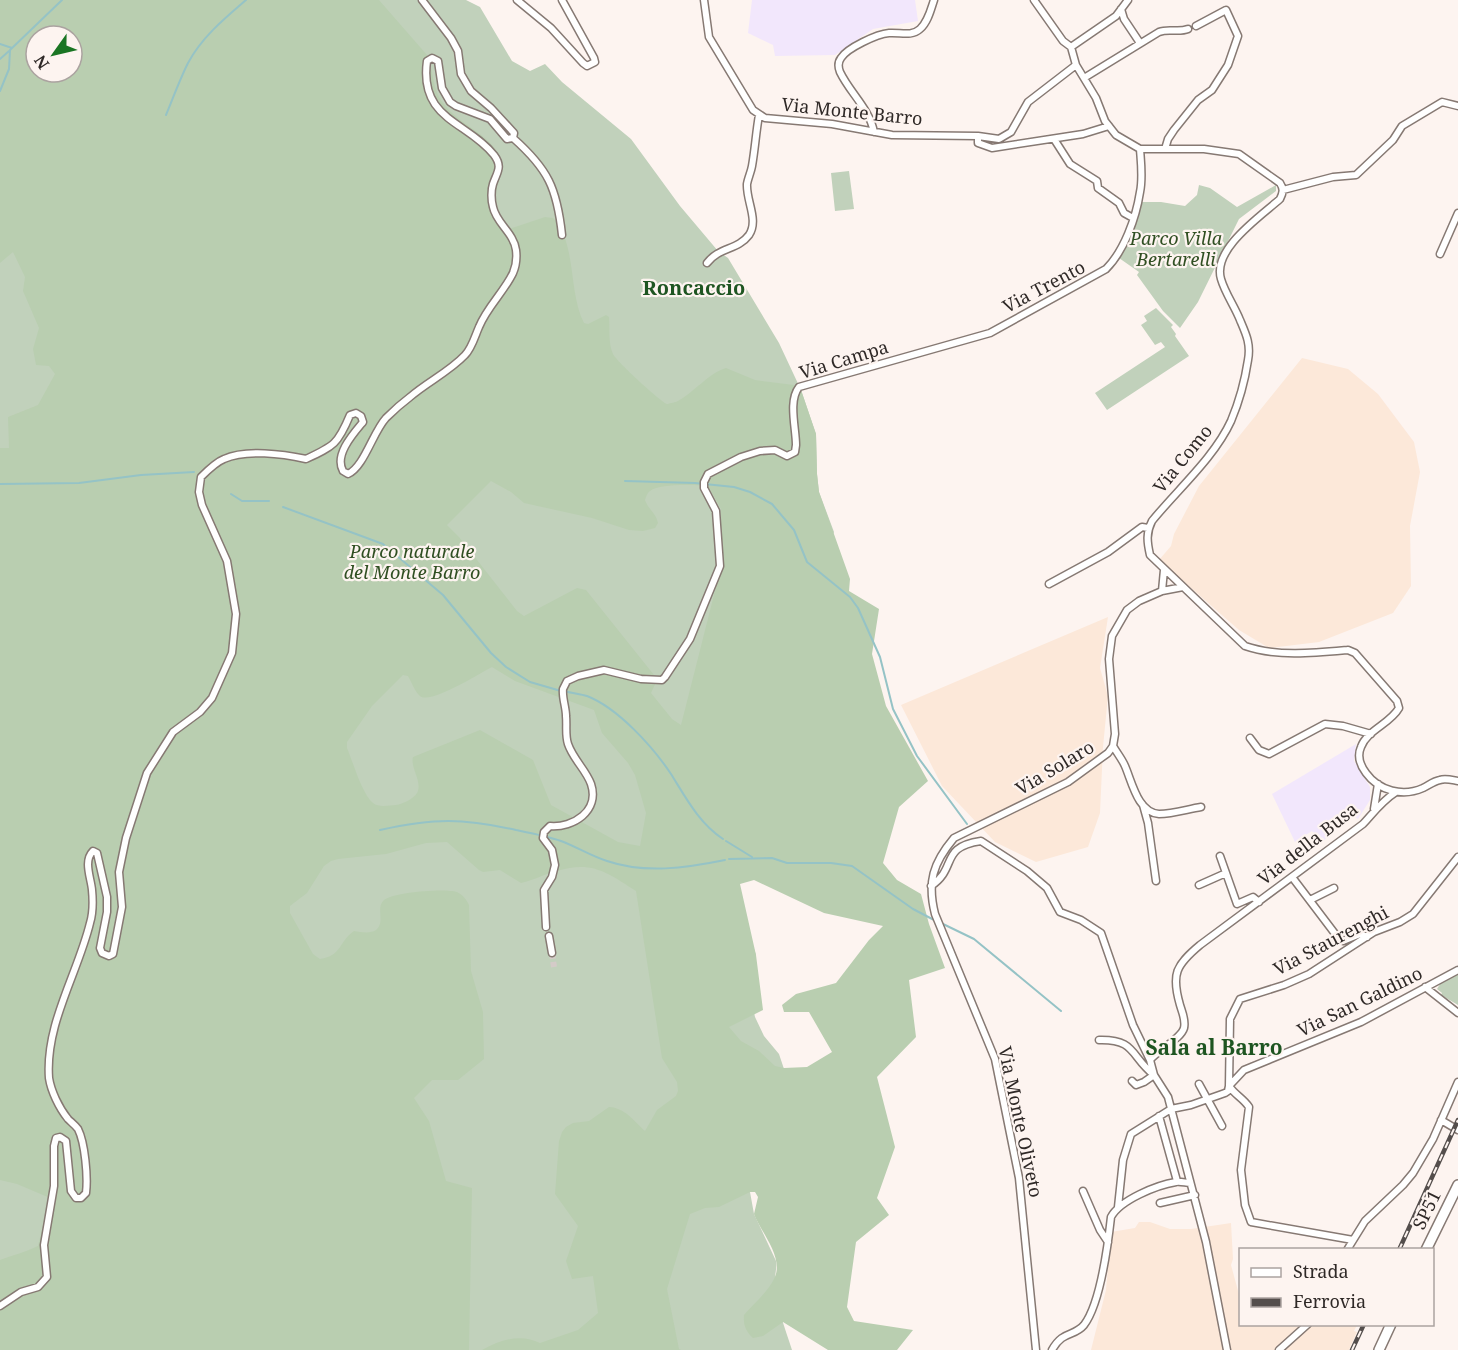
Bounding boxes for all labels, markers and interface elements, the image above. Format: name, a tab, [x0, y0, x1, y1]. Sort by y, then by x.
north arrow	[24, 24, 84, 84]
text: N	[29, 51, 54, 74]
street label: Via Monte Barro	[780, 92, 924, 130]
park label: Parco Villa Bertarelli	[1129, 226, 1223, 271]
street label: Via Trento	[998, 254, 1089, 318]
district label: Roncaccio	[643, 274, 745, 301]
street label: Via Campa	[796, 334, 891, 384]
street label: Via Como	[1147, 419, 1217, 498]
park label: Parco naturale del Monte Barro	[344, 539, 480, 584]
street label: Via Solaro	[1011, 734, 1098, 800]
street label: Via della Busa	[1252, 797, 1362, 890]
street label: Via Staurenghi	[1269, 900, 1392, 981]
street label: Via San Galdino	[1293, 960, 1426, 1042]
district label: Sala al Barro	[1145, 1033, 1283, 1061]
street label: Via Monte Oliveto	[993, 1044, 1049, 1199]
street label: SP51	[1406, 1186, 1446, 1233]
legend	[1239, 1248, 1434, 1326]
text: Strada	[1293, 1259, 1349, 1283]
text: Ferrovia	[1293, 1289, 1366, 1313]

